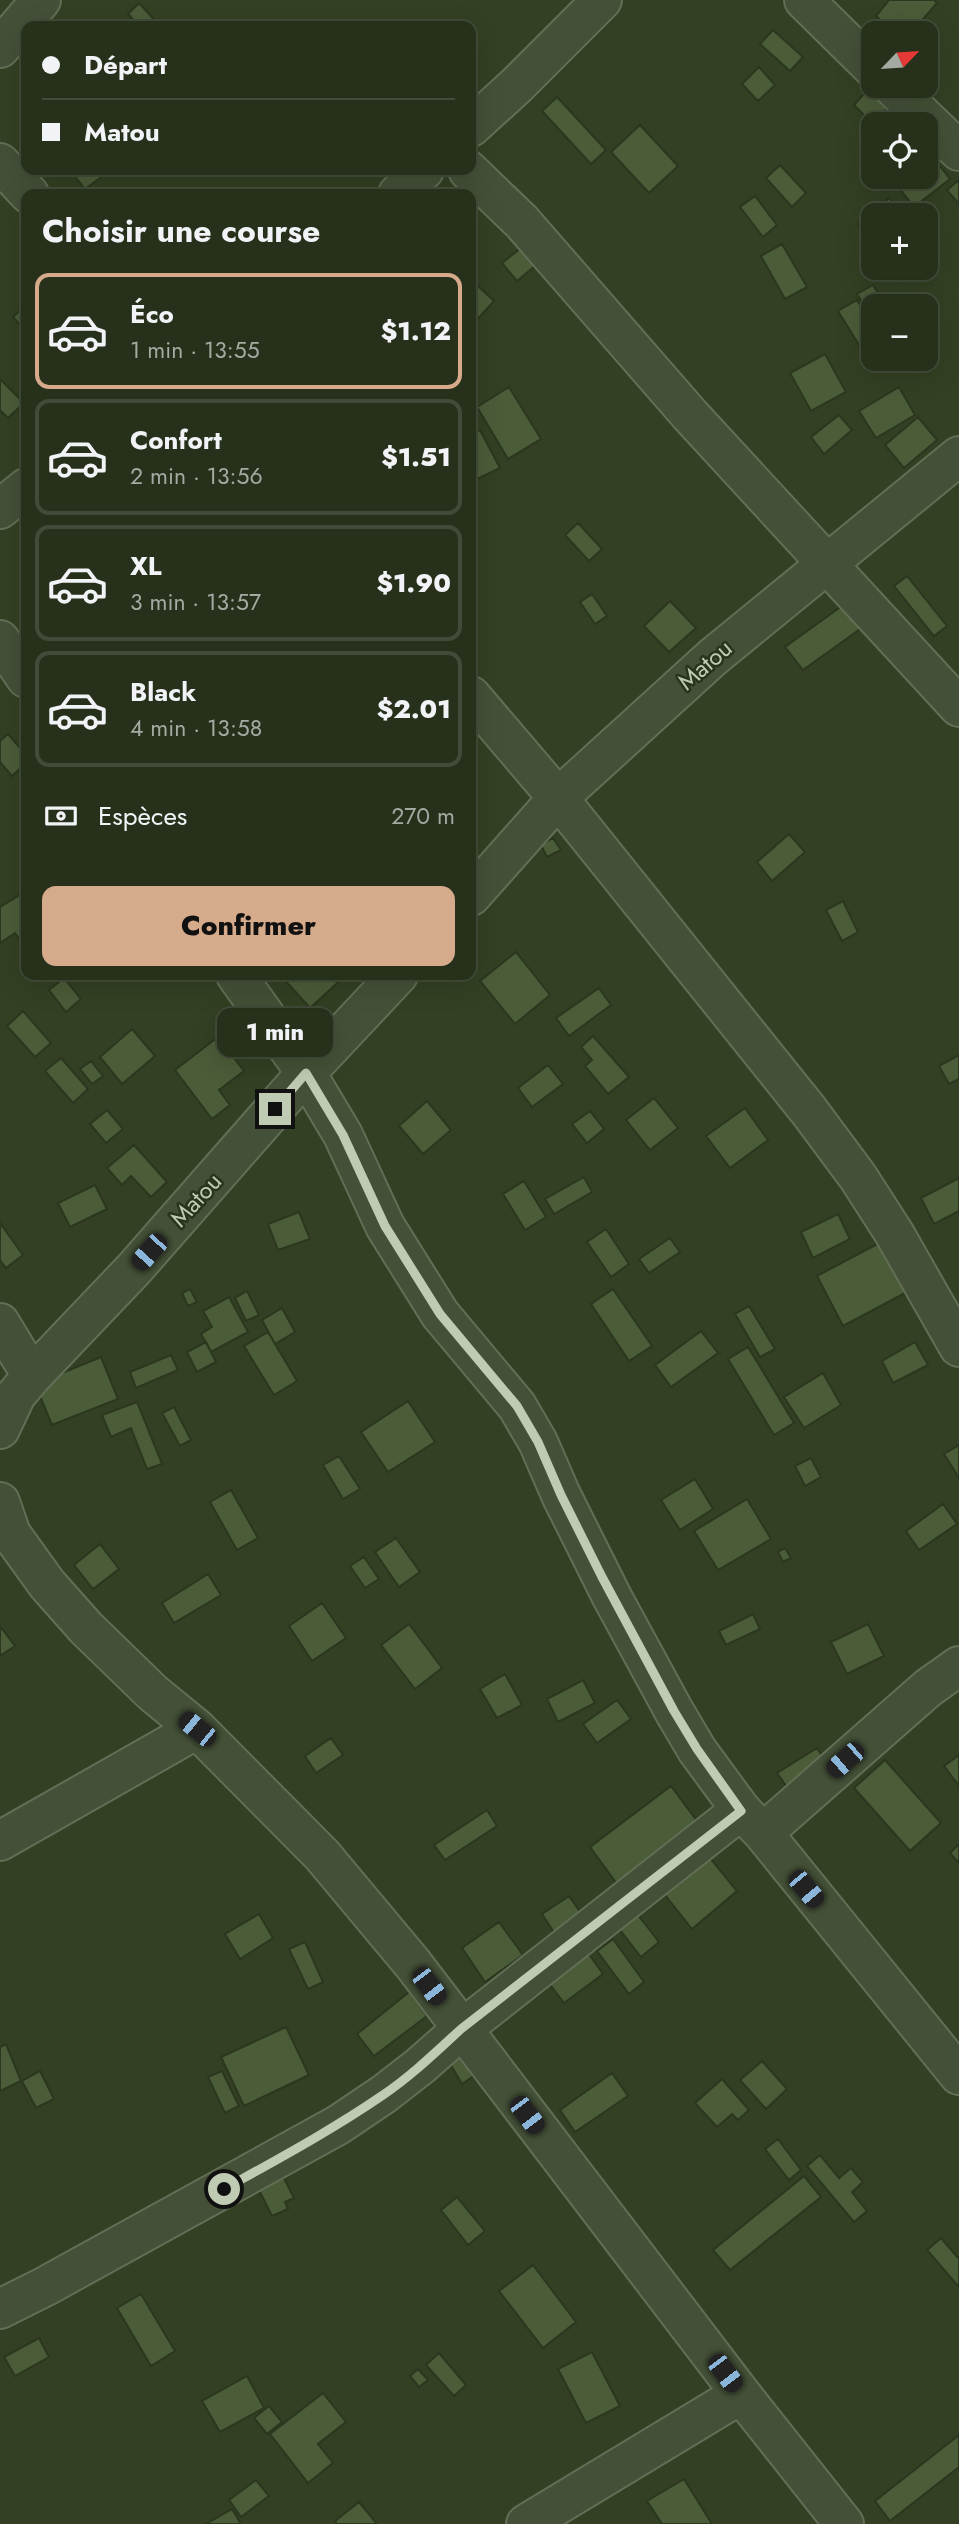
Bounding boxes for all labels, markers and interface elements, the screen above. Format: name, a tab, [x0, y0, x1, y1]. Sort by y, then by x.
north arrow	[861, 21, 938, 98]
map controls	[861, 21, 938, 371]
text: Départ	[84, 46, 167, 84]
button: locate	[861, 112, 938, 189]
text: Matou	[84, 113, 160, 151]
button: +	[861, 203, 938, 280]
text: Choisir une course	[42, 208, 320, 254]
button: −	[861, 294, 938, 371]
text: Éco	[130, 295, 174, 333]
icon: car	[46, 300, 109, 363]
text: $1.12	[381, 312, 451, 350]
text: 1 min · 13:55	[130, 333, 260, 367]
text: Confort	[130, 421, 222, 459]
icon: car	[46, 426, 109, 489]
text: $1.51	[381, 438, 451, 476]
text: 2 min · 13:56	[130, 459, 263, 493]
text: XL	[130, 547, 162, 585]
icon: car	[46, 552, 109, 615]
text: $1.90	[376, 564, 451, 602]
text: 3 min · 13:57	[130, 585, 261, 619]
street label: Matou	[670, 631, 740, 698]
text: Black	[130, 673, 196, 711]
icon: car	[46, 678, 109, 741]
text: $2.01	[377, 690, 451, 728]
text: 4 min · 13:58	[130, 711, 262, 745]
icon: cash	[42, 797, 80, 835]
text: Espèces	[98, 797, 187, 835]
text: 270 m	[391, 799, 455, 833]
button: Confirmer	[42, 886, 455, 966]
callout: 1 min	[217, 1007, 333, 1056]
text: 1 min	[246, 1015, 304, 1049]
route end	[259, 1093, 291, 1125]
street label: Matou	[162, 1165, 230, 1235]
car	[128, 1229, 171, 1275]
car	[175, 1708, 220, 1750]
car	[823, 1738, 868, 1782]
car	[785, 1866, 828, 1912]
car	[408, 1963, 451, 2009]
car	[506, 2092, 549, 2138]
route start	[208, 2173, 240, 2205]
car	[704, 2350, 747, 2396]

